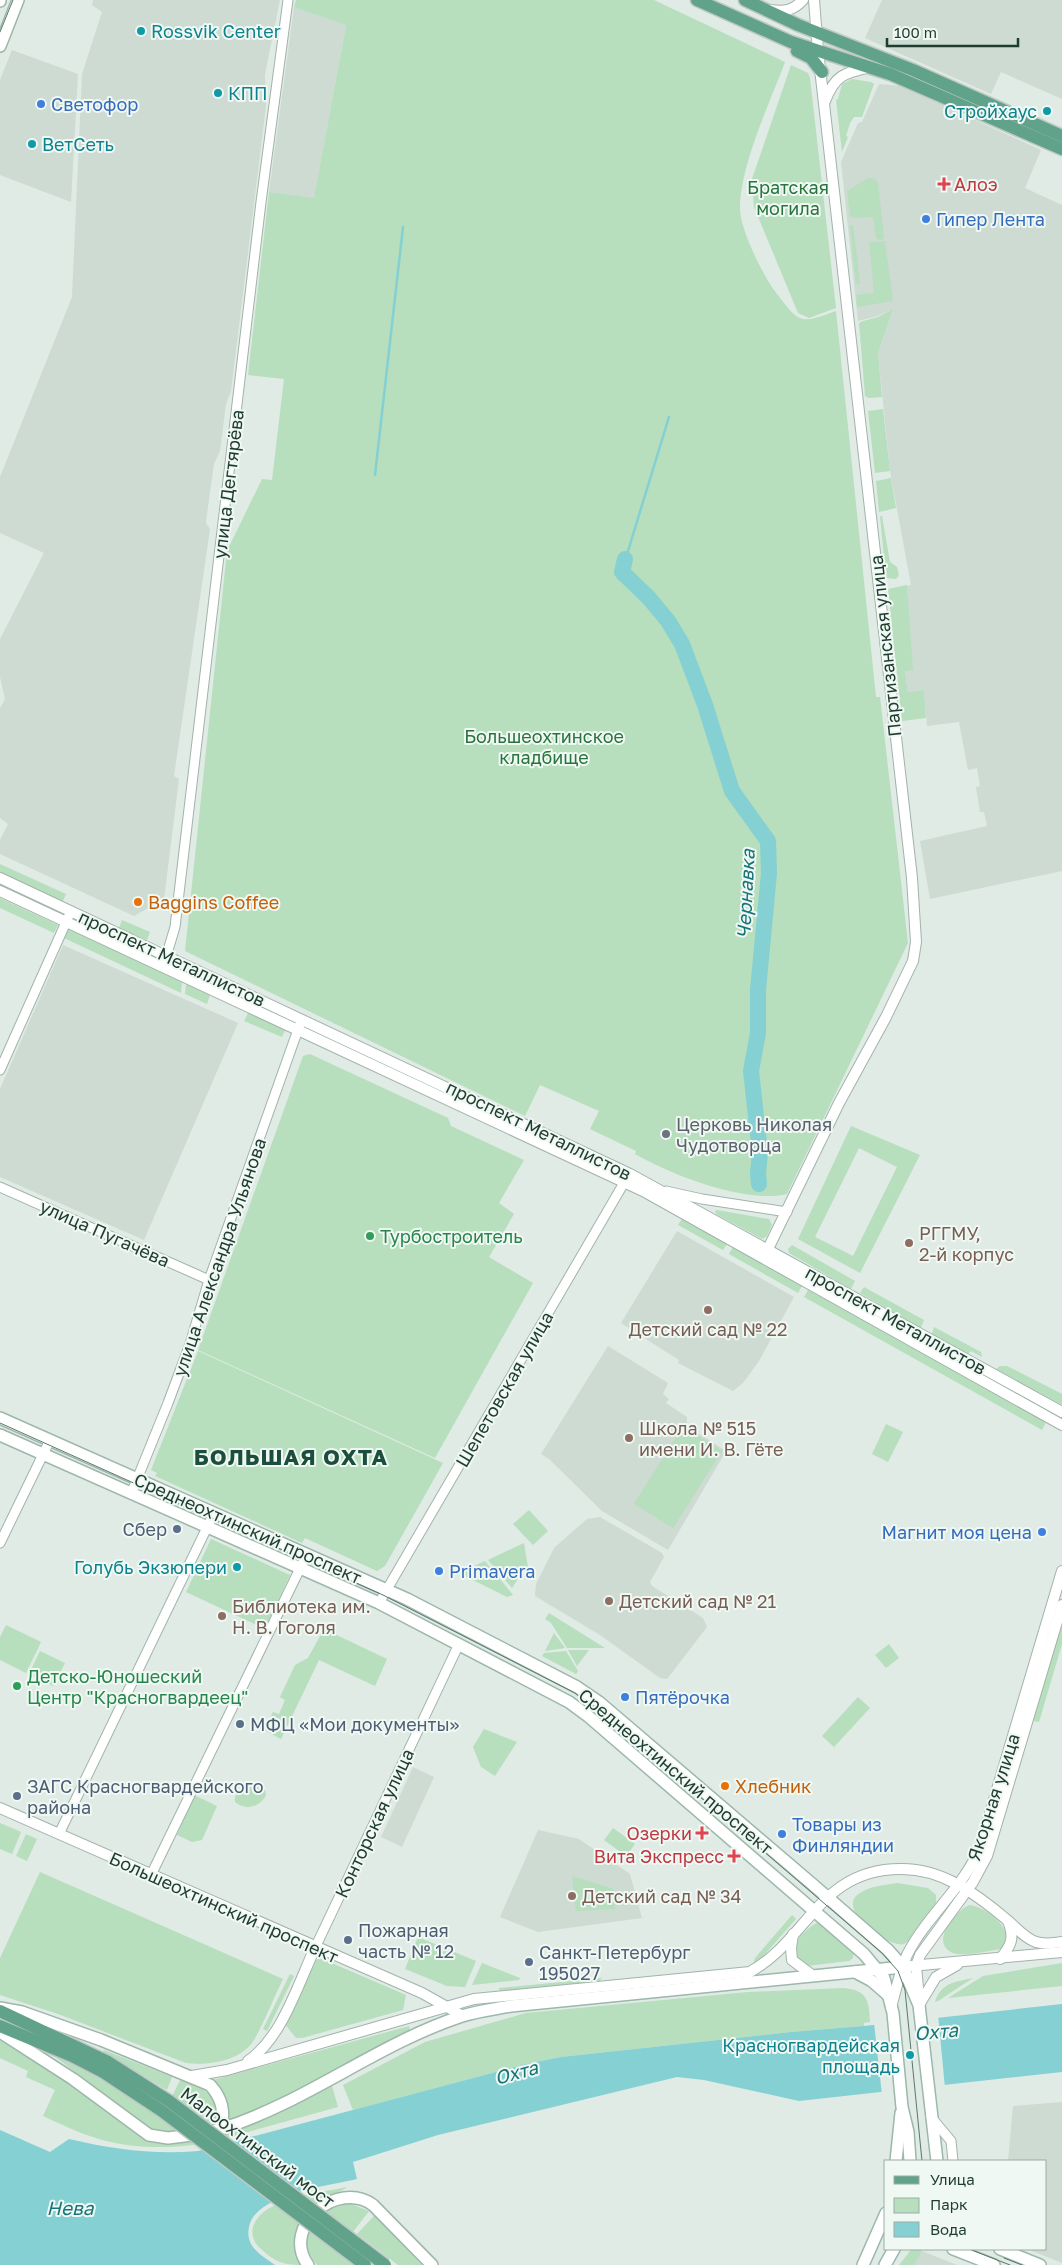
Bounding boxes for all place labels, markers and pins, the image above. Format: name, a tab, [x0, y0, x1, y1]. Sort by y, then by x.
place label: Rossvik Center	[151, 20, 281, 42]
marker: Rossvik Center	[135, 25, 147, 37]
place label: КПП	[228, 82, 268, 104]
marker: КПП	[212, 87, 224, 99]
place label: Светофор	[51, 93, 138, 115]
marker: Светофор	[35, 98, 47, 110]
place label: Стройхаус	[944, 100, 1037, 122]
marker: Стройхаус	[1041, 105, 1053, 117]
place label: ВетСеть	[42, 133, 114, 155]
marker: ВетСеть	[26, 138, 38, 150]
place label: Алоэ	[954, 173, 998, 195]
marker: Алоэ	[938, 178, 950, 190]
place label: Гипер Лента	[936, 208, 1045, 230]
marker: Гипер Лента	[920, 213, 932, 225]
place label: Baggins Coffee	[148, 891, 279, 913]
marker: Baggins Coffee	[132, 896, 144, 908]
place label: Церковь Николая Чудотворца	[676, 1113, 832, 1156]
marker: Церковь Николая Чудотворца	[660, 1128, 672, 1140]
place label: РГГМУ, 2-й корпус	[919, 1222, 1014, 1265]
place label: Турбостроитель	[380, 1225, 523, 1247]
marker: Турбостроитель	[364, 1230, 376, 1242]
marker: РГГМУ, 2-й корпус	[903, 1237, 915, 1249]
marker: Детский сад № 22	[702, 1304, 714, 1316]
place label: Детский сад № 22	[629, 1318, 787, 1340]
place label: Школа № 515 имени И. В. Гёте	[639, 1417, 784, 1460]
marker: Школа № 515 имени И. В. Гёте	[623, 1432, 635, 1444]
place label: Сбер	[123, 1518, 167, 1540]
place label: Магнит моя цена	[882, 1521, 1032, 1543]
marker: Сбер	[171, 1523, 183, 1535]
marker: Магнит моя цена	[1036, 1526, 1048, 1538]
place label: Голубь Экзюпери	[74, 1556, 227, 1578]
place label: Primavera	[449, 1560, 536, 1582]
marker: Голубь Экзюпери	[231, 1561, 243, 1573]
marker: Primavera	[433, 1565, 445, 1577]
place label: Детский сад № 21	[619, 1590, 776, 1612]
place label: Библиотека им. Н. В. Гоголя	[232, 1595, 371, 1638]
marker: Детский сад № 21	[603, 1595, 615, 1607]
marker: Библиотека им. Н. В. Гоголя	[216, 1610, 228, 1622]
place label: Детско-Юношеский Центр "Красногвардеец"	[27, 1665, 248, 1708]
marker: Детско-Юношеский Центр "Красногвардеец"	[11, 1680, 23, 1692]
place label: Пятёрочка	[635, 1686, 730, 1708]
marker: Пятёрочка	[619, 1691, 631, 1703]
place label: МФЦ «Мои документы»	[250, 1713, 460, 1735]
marker: МФЦ «Мои документы»	[234, 1718, 246, 1730]
place label: ЗАГС Красногвардейского района	[27, 1775, 263, 1818]
place label: Хлебник	[735, 1775, 811, 1797]
marker: Хлебник	[719, 1780, 731, 1792]
marker: ЗАГС Красногвардейского района	[11, 1790, 23, 1802]
place label: Товары из Финляндии	[792, 1813, 894, 1856]
place label: Озерки	[626, 1822, 692, 1844]
marker: Озерки	[696, 1827, 708, 1839]
marker: Товары из Финляндии	[776, 1828, 788, 1840]
place label: Вита Экспресс	[594, 1845, 724, 1867]
marker: Вита Экспресс	[728, 1850, 740, 1862]
place label: Детский сад № 34	[582, 1885, 742, 1907]
marker: Детский сад № 34	[566, 1890, 578, 1902]
place label: Пожарная часть № 12	[358, 1919, 454, 1962]
marker: Пожарная часть № 12	[342, 1934, 354, 1946]
place label: Санкт-Петербург 195027	[539, 1941, 691, 1984]
marker: Санкт-Петербург 195027	[523, 1956, 535, 1968]
place label: Красногвардейская площадь	[722, 2034, 900, 2077]
marker: Красногвардейская площадь	[904, 2049, 916, 2061]

